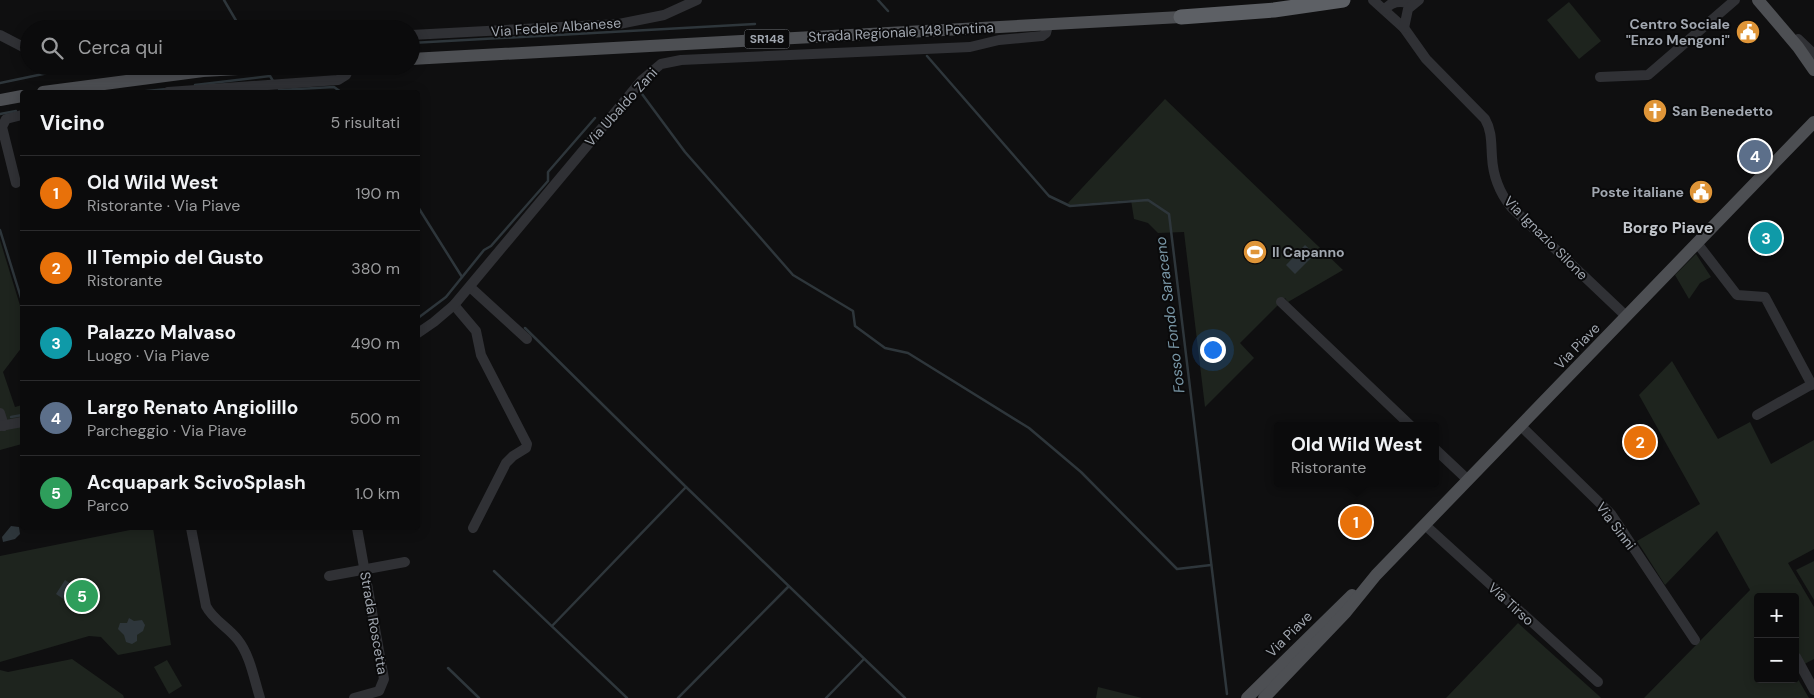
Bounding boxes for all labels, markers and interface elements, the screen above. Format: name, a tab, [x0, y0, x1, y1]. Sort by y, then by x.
street label: Via Fedele Albanese	[490, 13, 622, 41]
place label: Centro Sociale "Enzo Mengoni"	[1626, 15, 1730, 49]
street label: Strada Regionale 148 Pontina	[808, 18, 994, 46]
public building icon: Centro Sociale "Enzo Mengoni"	[1735, 19, 1761, 45]
search box	[20, 20, 420, 75]
road number: SR148	[744, 30, 790, 48]
icon: search	[38, 34, 66, 62]
text: Cerca qui	[78, 35, 163, 60]
street label: Via Ubaldo Zani	[581, 64, 661, 150]
church icon: San Benedetto	[1642, 98, 1668, 124]
place label: San Benedetto	[1672, 102, 1773, 120]
text: Vicino	[40, 109, 105, 137]
text: 5 risultati	[331, 112, 400, 133]
pin: 4	[1739, 137, 1771, 175]
text: Old Wild West	[87, 170, 218, 195]
public building icon: Poste italiane	[1688, 179, 1714, 205]
text: 1	[53, 183, 59, 204]
text: 190 m	[356, 183, 400, 204]
place label: Poste italiane	[1591, 183, 1684, 201]
street label: Via Ignazio Silone	[1500, 192, 1592, 284]
text: Ristorante · Via Piave	[87, 195, 240, 216]
district label: Borgo Piave	[1623, 217, 1713, 238]
pin: 3	[1750, 219, 1782, 257]
water label: Fosso Fondo Saraceno	[1150, 236, 1190, 394]
sports icon: Il Capanno	[1242, 239, 1268, 265]
place label: Il Capanno	[1272, 243, 1345, 261]
text: Il Tempio del Gusto	[87, 245, 264, 270]
text: 2	[51, 258, 61, 279]
text: 380 m	[351, 258, 400, 279]
text: Ristorante	[87, 270, 163, 291]
street label: Via Piave	[1550, 319, 1604, 373]
text: Palazzo Malvaso	[87, 320, 236, 345]
text: 3	[51, 333, 61, 354]
text: 490 m	[351, 333, 400, 354]
your location	[1200, 337, 1226, 363]
text: Luogo · Via Piave	[87, 345, 210, 366]
text: Largo Renato Angiolillo	[87, 395, 298, 420]
text: 4	[51, 408, 61, 429]
text: 500 m	[350, 408, 400, 429]
text: Parcheggio · Via Piave	[87, 420, 247, 441]
popup	[1274, 422, 1439, 487]
pin: 2	[1624, 423, 1656, 461]
text: Old Wild West	[1291, 432, 1422, 457]
text: Ristorante	[1291, 457, 1366, 478]
text: Acquapark ScivoSplash	[87, 470, 306, 495]
text: 5	[51, 483, 61, 504]
text: 1.0 km	[355, 483, 400, 504]
text: Parco	[87, 495, 129, 516]
street label: Via Sinni	[1592, 499, 1640, 553]
pin: 1	[1340, 503, 1372, 541]
street label: Strada Roscetta	[356, 570, 392, 676]
pin: 5	[66, 577, 98, 615]
street label: Via Tirso	[1484, 579, 1538, 629]
map controls	[1754, 593, 1799, 683]
button: +	[1754, 593, 1799, 638]
street label: Via Piave	[1262, 607, 1316, 661]
button: −	[1754, 638, 1799, 683]

